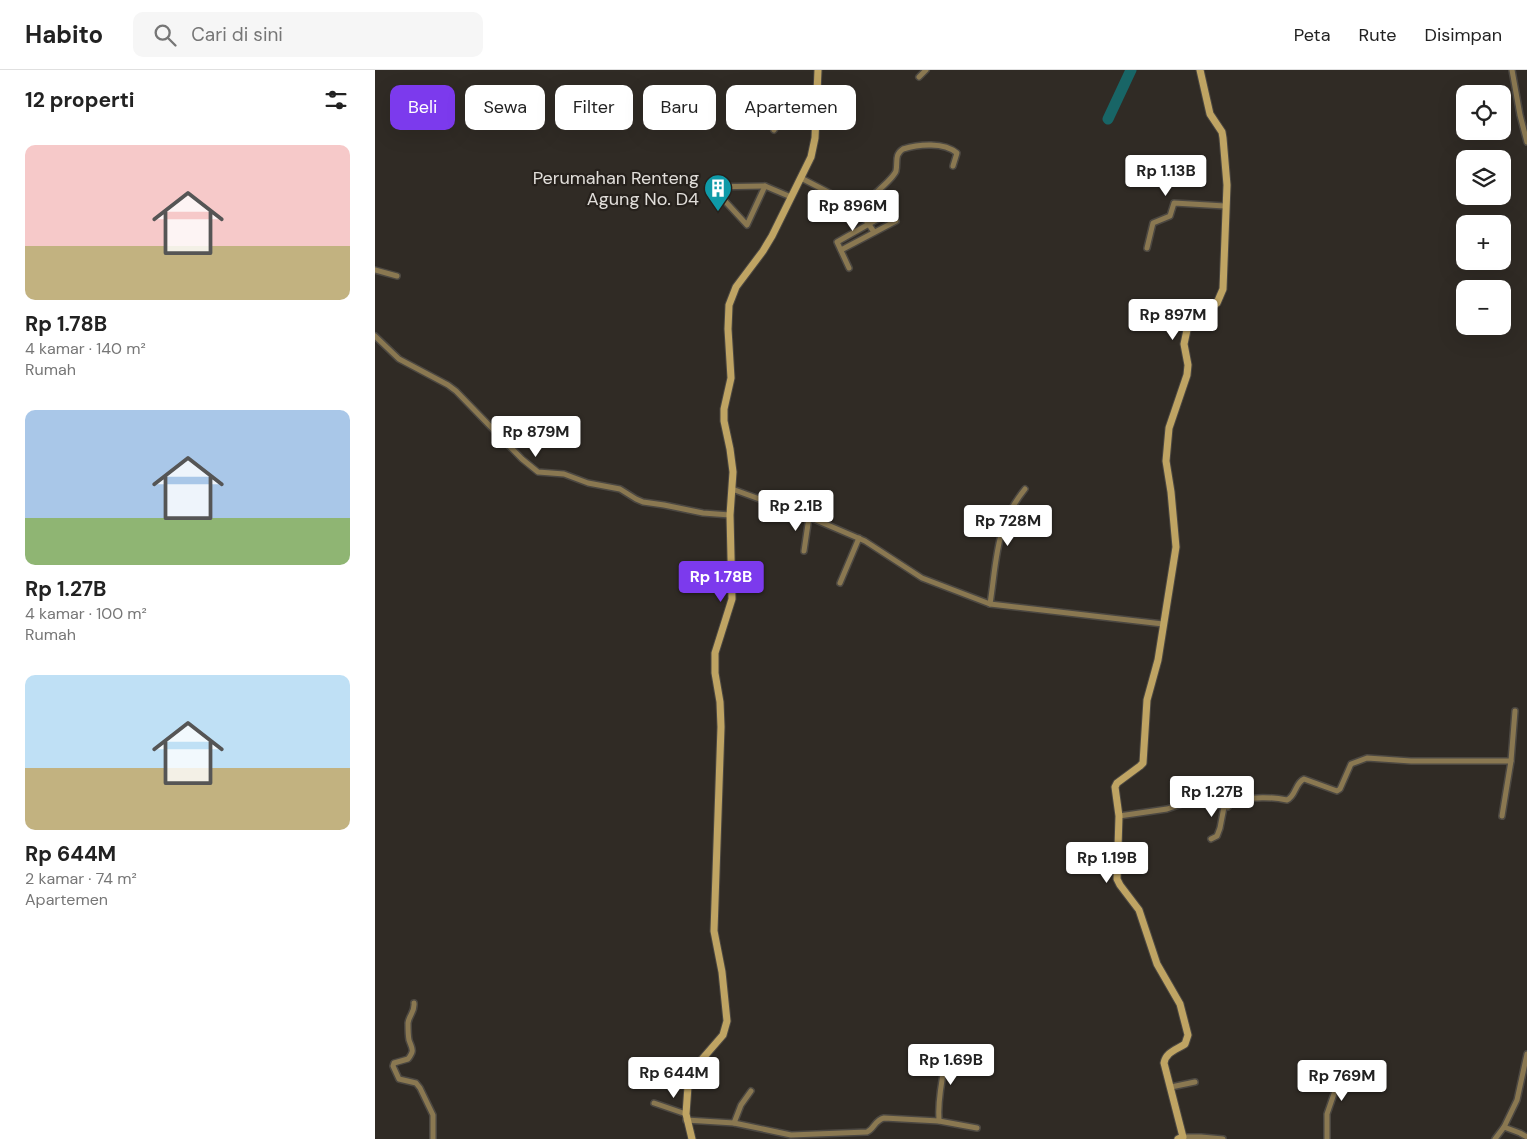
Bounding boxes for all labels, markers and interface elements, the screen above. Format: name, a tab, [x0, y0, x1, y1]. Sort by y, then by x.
search box	[133, 12, 483, 57]
text: Habito	[25, 19, 103, 50]
icon: search	[151, 21, 179, 49]
text: Cari di sini	[191, 22, 283, 47]
text: Peta	[1294, 23, 1330, 47]
text: Rute	[1358, 23, 1397, 47]
text: Disimpan	[1425, 23, 1502, 47]
chip: Beli	[390, 85, 455, 130]
chip: Sewa	[465, 85, 545, 130]
chip: Filter	[555, 85, 633, 130]
chip: Baru	[643, 85, 716, 130]
chip: Apartemen	[726, 85, 856, 130]
map controls	[1456, 85, 1511, 335]
button: locate	[1456, 85, 1511, 140]
text: 12 properti	[25, 86, 135, 114]
icon: filters	[322, 86, 350, 114]
button: layers	[1456, 150, 1511, 205]
pin: Rp 1.13B	[1114, 154, 1218, 197]
text: Rp 1.13B	[1136, 160, 1196, 181]
place label: Perumahan Renteng Agung No. D4	[533, 166, 699, 211]
building icon: Perumahan Renteng Agung No. D4	[703, 173, 733, 212]
icon: home	[143, 178, 233, 268]
pin: Rp 896M	[807, 190, 899, 232]
text: Rp 896M	[819, 195, 887, 216]
button: +	[1456, 215, 1511, 270]
button: −	[1456, 280, 1511, 335]
pin: Rp 897M	[1127, 298, 1219, 341]
text: Rp 897M	[1140, 304, 1206, 325]
text: Rp 1.78B	[25, 310, 107, 338]
text: 4 kamar · 140 m²	[25, 338, 146, 359]
text: Rumah	[25, 359, 76, 380]
pin: Rp 879M	[490, 416, 582, 458]
text: Rp 879M	[502, 421, 570, 442]
icon: home	[143, 443, 233, 533]
pin: Rp 2.1B	[750, 490, 842, 532]
text: Rp 2.1B	[769, 495, 823, 516]
pin: Rp 728M	[962, 504, 1054, 547]
text: Rp 728M	[975, 510, 1041, 531]
pin: Rp 1.78B	[669, 560, 773, 603]
text: Rp 1.78B	[690, 566, 752, 587]
text: Rp 1.27B	[25, 575, 107, 603]
text: 4 kamar · 100 m²	[25, 603, 147, 624]
text: Rumah	[25, 624, 76, 645]
icon: home	[143, 708, 233, 798]
pin: Rp 1.27B	[1160, 776, 1264, 818]
text: Rp 1.27B	[1181, 781, 1243, 802]
text: Rp 644M	[25, 840, 116, 868]
pin: Rp 1.19B	[1055, 842, 1159, 884]
text: Rp 1.19B	[1077, 847, 1137, 868]
text: 2 kamar · 74 m²	[25, 868, 137, 889]
text: Apartemen	[25, 889, 108, 910]
pin: Rp 1.69B	[899, 1044, 1003, 1086]
text: Rp 1.69B	[919, 1049, 983, 1070]
pin: Rp 644M	[628, 1056, 720, 1099]
pin: Rp 769M	[1296, 1060, 1388, 1102]
text: Rp 644M	[639, 1062, 709, 1083]
text: Rp 769M	[1309, 1065, 1375, 1086]

